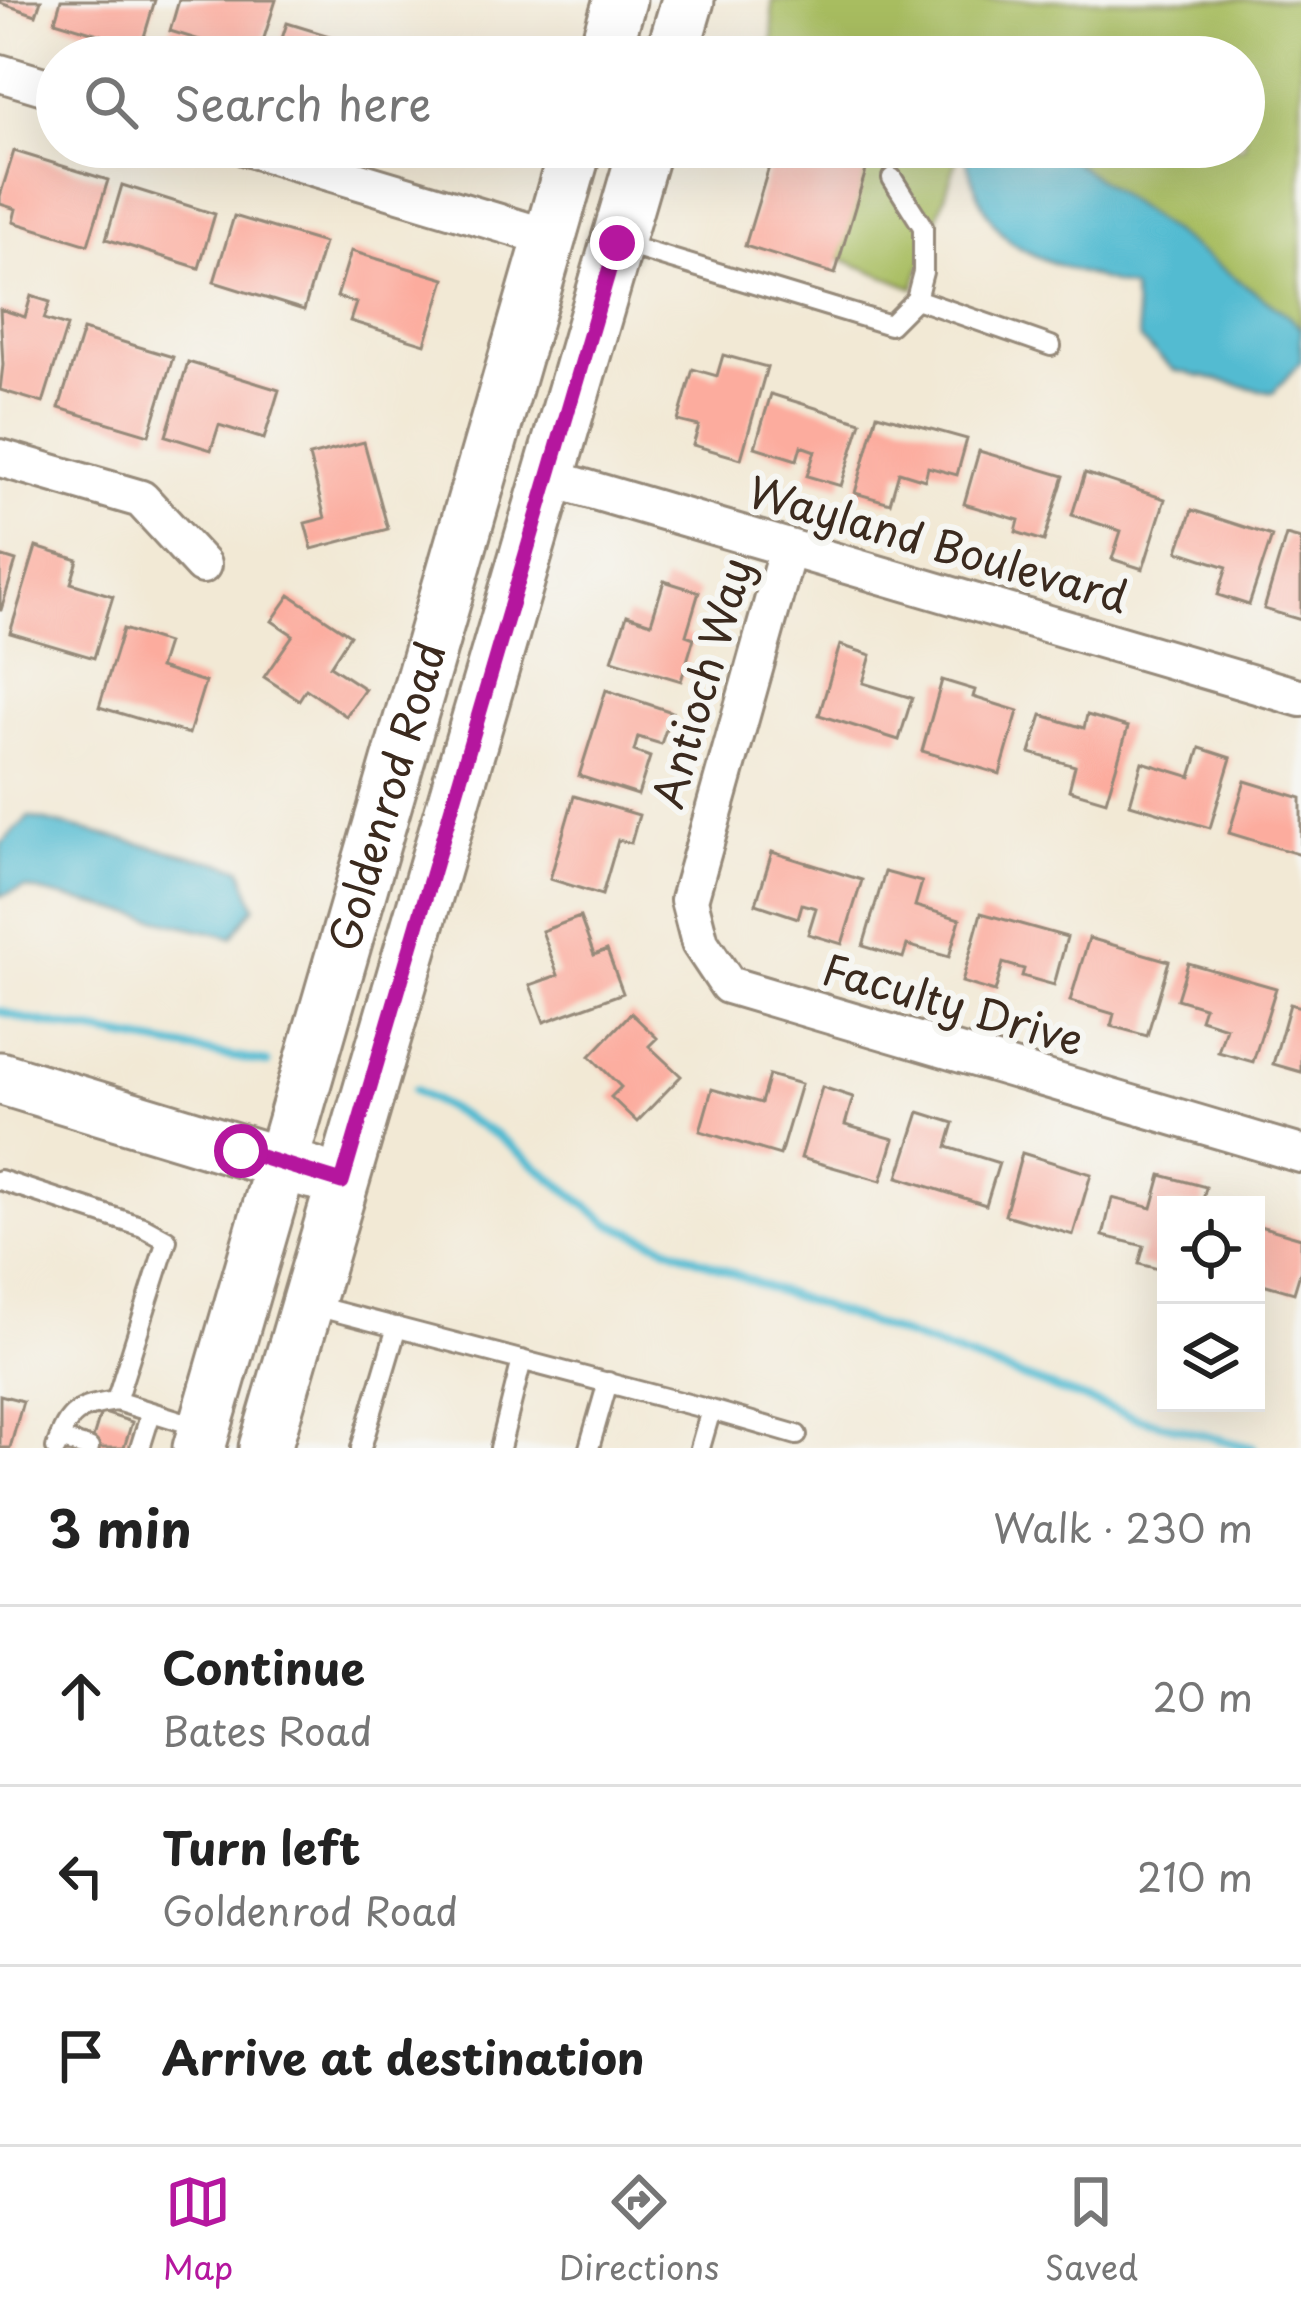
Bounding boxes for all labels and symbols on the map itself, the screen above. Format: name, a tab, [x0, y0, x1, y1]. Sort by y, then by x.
route end	[590, 216, 644, 270]
street label: Wayland Boulevard	[742, 458, 1136, 627]
street label: Antioch Way	[635, 550, 766, 815]
street label: Goldenrod Road	[311, 634, 460, 958]
street label: Faculty Drive	[816, 935, 1092, 1070]
route start	[214, 1124, 268, 1178]

